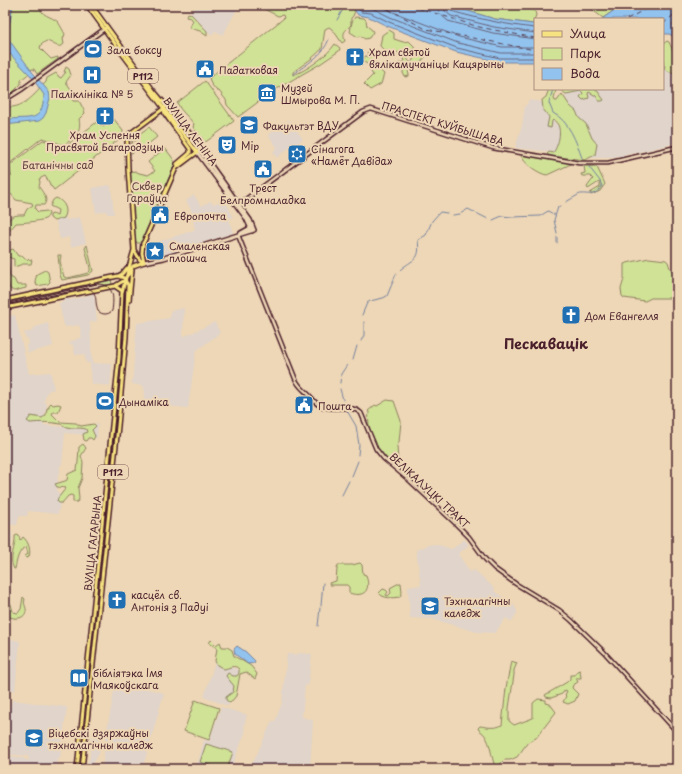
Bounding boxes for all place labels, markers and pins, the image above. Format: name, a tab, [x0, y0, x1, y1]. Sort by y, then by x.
sports icon: Зала боксу	[82, 38, 104, 60]
place label: Зала боксу	[106, 42, 162, 57]
place label: Храм святой вялікамучаніцы Кацярыны	[369, 44, 504, 72]
church icon: Храм святой вялікамучаніцы Кацярыны	[344, 46, 366, 68]
public building icon: Падатковая	[194, 58, 216, 80]
place label: Падатковая	[219, 62, 278, 77]
hospital icon: Паліклініка № 5	[81, 64, 103, 86]
place label: Музей Шмырова М. П.	[281, 80, 360, 107]
museum icon: Музей Шмырова М. П.	[256, 82, 278, 104]
place label: Паліклініка № 5	[51, 86, 134, 101]
church icon: Храм Успення Прасвятой Багародзіцы	[94, 105, 116, 127]
school or university icon: Факультэт ВДУ	[238, 114, 260, 136]
place label: Факультэт ВДУ	[263, 118, 339, 134]
place label: Храм Успення Прасвятой Багародзіцы	[46, 127, 164, 154]
theatre icon: Мір	[216, 134, 238, 156]
place label: Мір	[241, 138, 259, 153]
place label: Сінагога «Намёт Давіда»	[311, 141, 393, 168]
synagogue icon: Сінагога «Намёт Давіда»	[286, 143, 308, 165]
public building icon: Трест Белпромналадка	[252, 158, 274, 180]
place label: Трест Белпромналадка	[220, 180, 307, 207]
public building icon: Европочта	[149, 204, 171, 226]
place label: Европочта	[174, 208, 227, 223]
place label: Смаленская плошча	[169, 238, 230, 265]
place icon: Смаленская плошча	[144, 240, 166, 262]
church icon: Дом Евангелля	[560, 304, 582, 326]
place label: Дом Евангелля	[584, 308, 659, 323]
sports icon: Дынаміка	[94, 390, 116, 412]
place label: Дынаміка	[118, 394, 169, 409]
public building icon: Пошта	[293, 394, 315, 416]
place label: Пошта	[318, 398, 352, 413]
place label: касцёл св. Антонія з Падуі	[131, 587, 209, 615]
church icon: касцёл св. Антонія з Падуі	[106, 589, 128, 611]
place label: Тэхналагічны каледж	[444, 593, 510, 620]
school or university icon: Тэхналагічны каледж	[419, 595, 441, 617]
place label: бібліятэка Імя Маякоўскага	[93, 665, 163, 692]
library icon: бібліятэка Імя Маякоўскага	[68, 667, 90, 689]
place label: Віцебскі дзяржаўны тэхналагічны каледж	[48, 725, 154, 752]
school or university icon: Віцебскі дзяржаўны тэхналагічны каледж	[23, 727, 45, 749]

